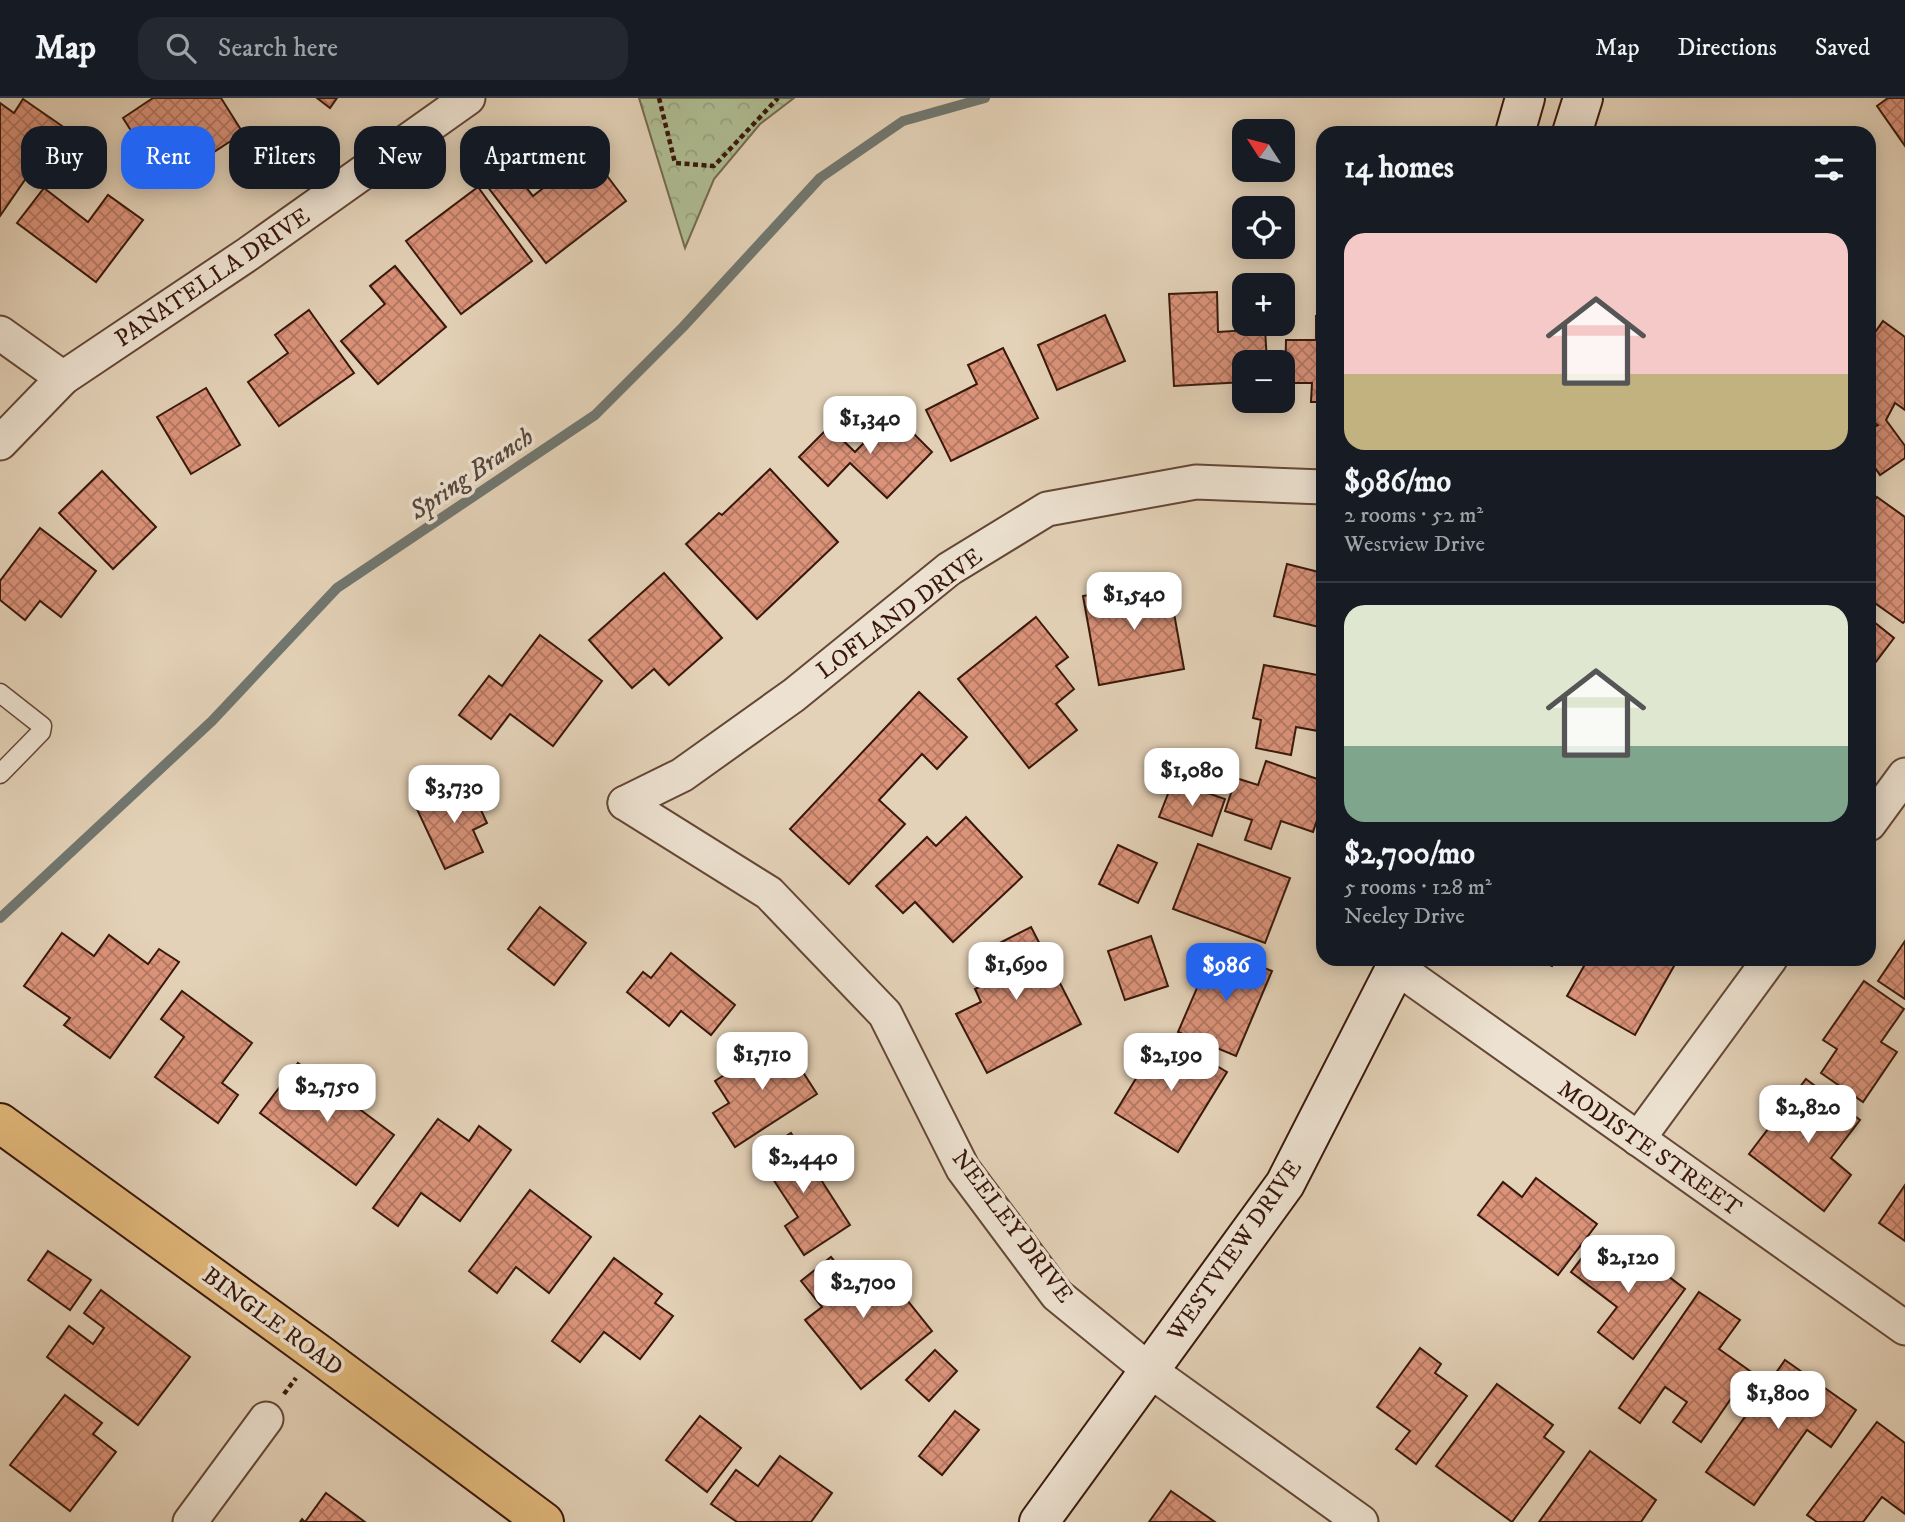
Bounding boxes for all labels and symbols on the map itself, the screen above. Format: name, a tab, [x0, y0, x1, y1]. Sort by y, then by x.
north arrow	[1232, 119, 1295, 182]
street label: PANATELLA DRIVE	[109, 201, 316, 354]
pin: $1,340	[813, 396, 927, 456]
water label: Spring Branch	[403, 420, 540, 528]
street label: LOFLAND DRIVE	[811, 542, 989, 686]
pin: $1,540	[1077, 573, 1191, 632]
pin: $1,080	[1135, 748, 1249, 808]
pin: $3,730	[397, 766, 511, 825]
pin: $1,690	[959, 942, 1073, 1002]
pin: $986	[1185, 944, 1267, 1003]
pin: $1,710	[705, 1032, 819, 1092]
pin: $2,190	[1114, 1034, 1228, 1093]
pin: $2,750	[270, 1065, 384, 1124]
street label: MODISTE STREET	[1552, 1074, 1747, 1224]
pin: $2,820	[1751, 1086, 1865, 1145]
pin: $2,440	[746, 1136, 860, 1195]
street label: NEELEY DRIVE	[945, 1144, 1080, 1309]
street label: WESTVIEW DRIVE	[1160, 1154, 1309, 1348]
pin: $2,120	[1571, 1236, 1685, 1295]
pin: $2,700	[806, 1260, 920, 1320]
street label: BINGLE ROAD	[196, 1261, 349, 1383]
pin: $1,800	[1721, 1372, 1835, 1431]

